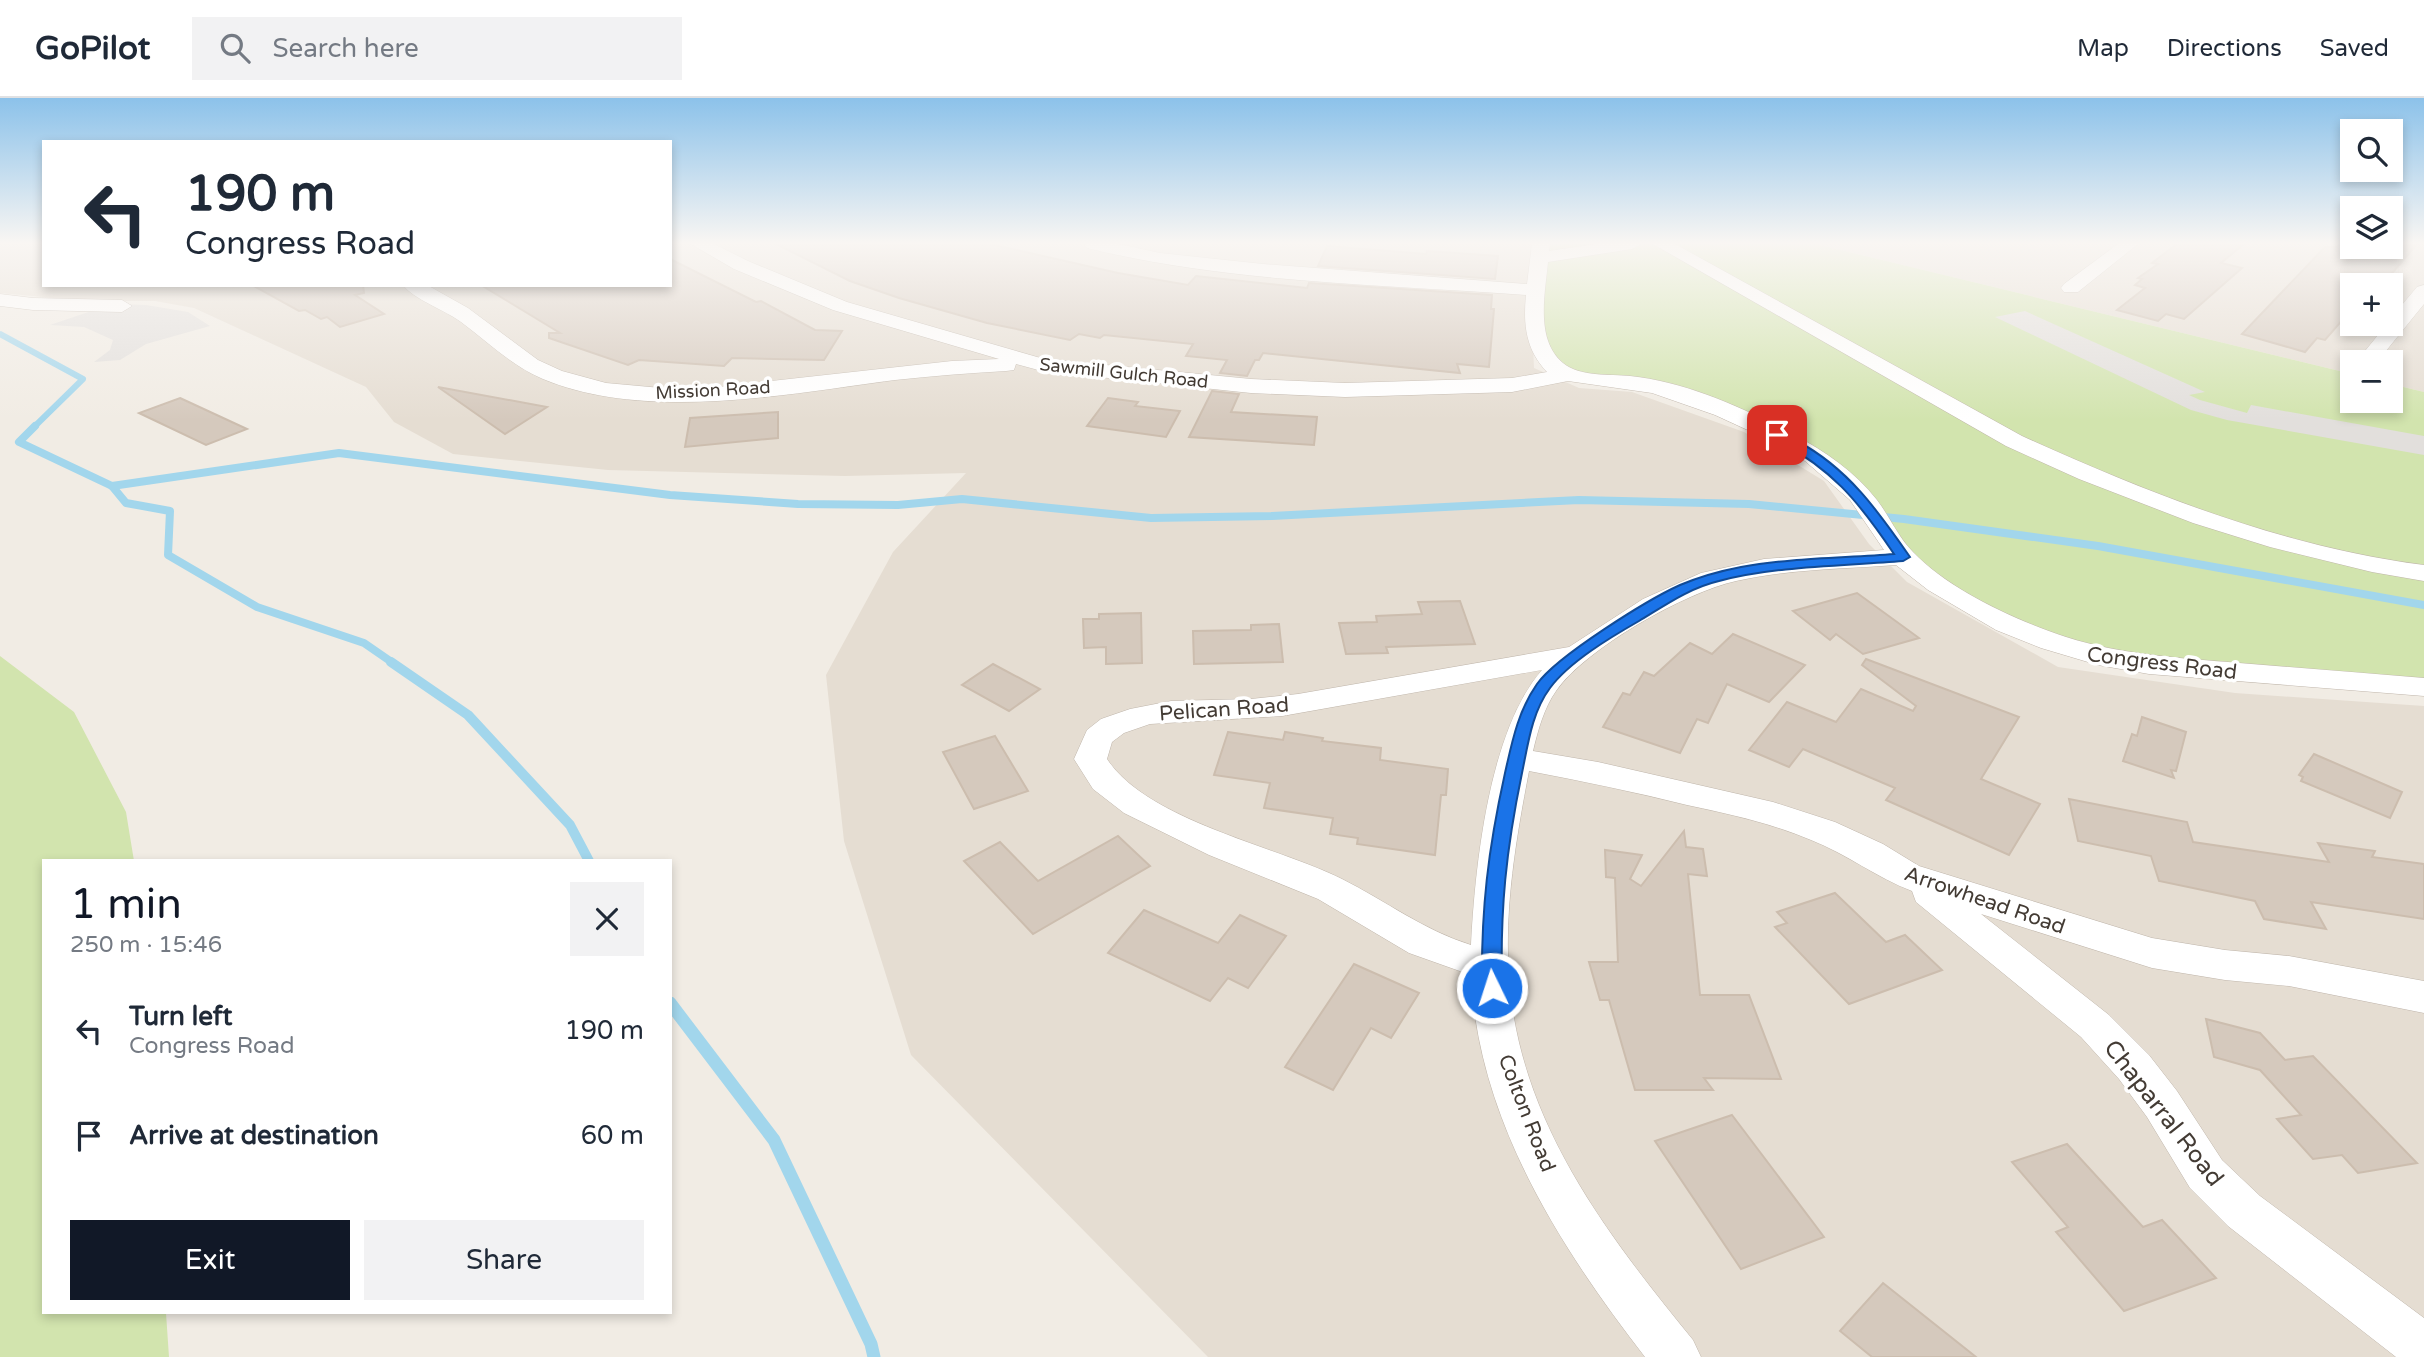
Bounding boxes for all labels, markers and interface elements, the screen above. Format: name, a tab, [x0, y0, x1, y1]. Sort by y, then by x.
search box	[192, 17, 682, 80]
text: GoPilot	[35, 29, 150, 68]
icon: search	[216, 29, 254, 67]
text: Search here	[272, 33, 419, 64]
text: Map	[2077, 34, 2129, 63]
text: Directions	[2167, 34, 2282, 63]
text: Saved	[2320, 34, 2389, 63]
map controls	[2340, 119, 2403, 413]
button: search	[2340, 119, 2403, 182]
text: 190 m	[185, 165, 335, 224]
icon: left	[70, 168, 161, 259]
button: layers	[2340, 196, 2403, 259]
text: Congress Road	[185, 225, 415, 263]
button: +	[2340, 273, 2403, 336]
button: −	[2340, 350, 2403, 413]
street label: Sawmill Gulch Road	[1039, 353, 1209, 393]
street label: Mission Road	[655, 376, 771, 404]
pin	[1747, 405, 1807, 465]
icon: arrive	[1758, 416, 1796, 454]
street label: Congress Road	[2085, 642, 2238, 685]
street label: Pelican Road	[1158, 692, 1290, 727]
street label: Arrowhead Road	[1901, 861, 2069, 940]
text: 1 min	[70, 879, 182, 930]
button: close	[570, 882, 644, 956]
text: 250 m · 15:46	[70, 931, 222, 959]
position arrow	[1455, 951, 1529, 1025]
text: Turn left	[129, 1001, 232, 1032]
icon: left	[70, 1012, 108, 1050]
text: 190 m	[564, 1015, 644, 1046]
text: Congress Road	[129, 1032, 294, 1060]
street label: Chaparral Road	[2097, 1034, 2230, 1192]
street label: Colton Road	[1493, 1051, 1560, 1176]
icon: arrive	[70, 1117, 108, 1155]
text: Arrive at destination	[129, 1120, 379, 1151]
text: 60 m	[581, 1120, 644, 1151]
button: Exit	[70, 1220, 350, 1300]
button: Share	[364, 1220, 644, 1300]

